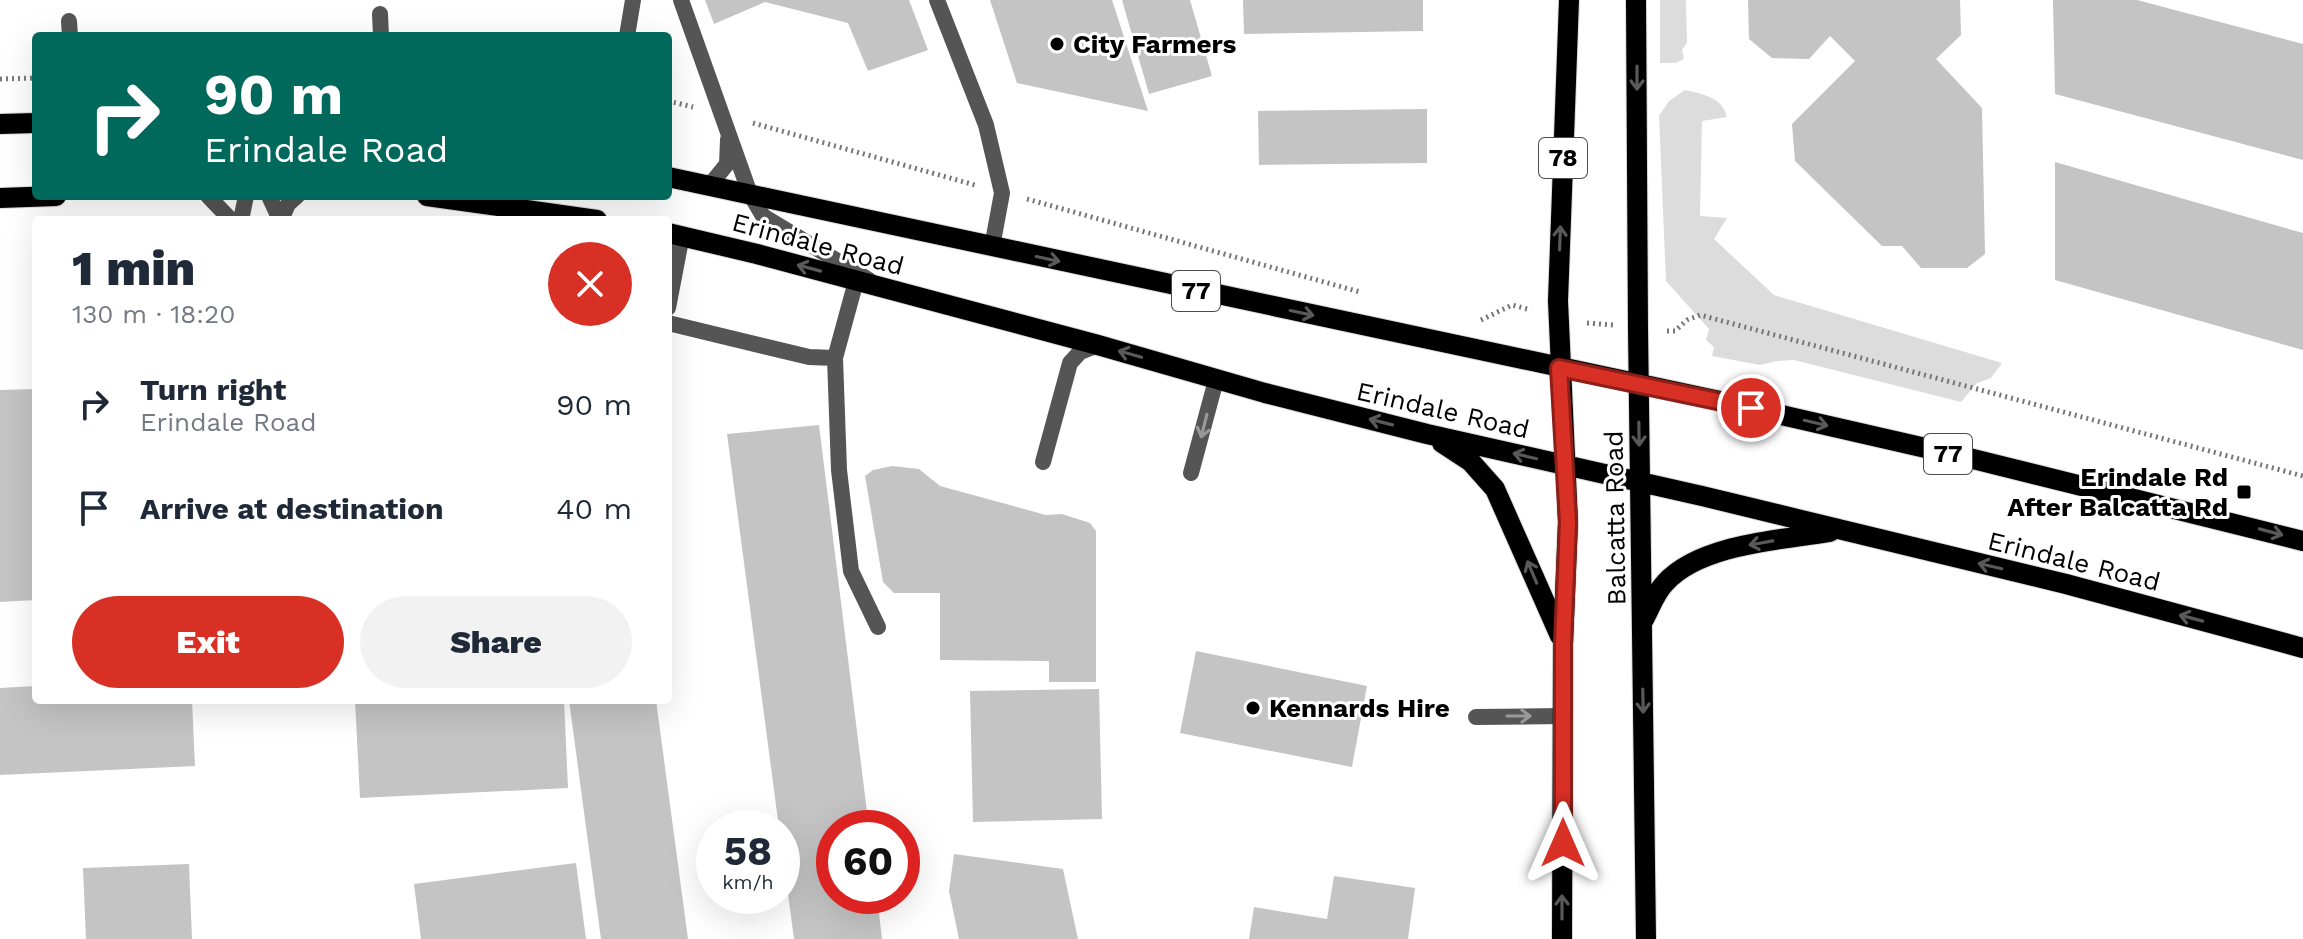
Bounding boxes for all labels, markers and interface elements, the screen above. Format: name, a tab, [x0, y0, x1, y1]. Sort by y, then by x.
place label: City Farmers	[1073, 29, 1237, 59]
marker: City Farmers	[1048, 35, 1066, 53]
text: 90 m	[204, 62, 343, 128]
icon: right	[72, 64, 176, 168]
one-way arrow	[1629, 64, 1645, 91]
text: Erindale Road	[204, 129, 448, 171]
road number: 78	[1539, 138, 1587, 178]
street label: Erindale Road	[729, 207, 907, 281]
one-way arrow	[1553, 225, 1568, 252]
text: 1 min	[72, 240, 195, 297]
button: close	[548, 242, 632, 326]
one-way arrow	[1035, 252, 1060, 267]
one-way arrow	[797, 260, 823, 275]
road number: 77	[1172, 271, 1220, 311]
text: 130 m · 18:20	[72, 299, 235, 329]
one-way arrow	[1289, 306, 1315, 321]
one-way arrow	[1118, 346, 1144, 361]
text: Turn right	[140, 372, 286, 407]
pin	[1717, 374, 1785, 442]
street label: Erindale Road	[1354, 376, 1532, 444]
icon: right	[72, 382, 116, 426]
icon: arrive	[1729, 386, 1773, 430]
text: 90 m	[556, 387, 632, 422]
text: Erindale Road	[140, 407, 317, 437]
one-way arrow	[1195, 413, 1210, 439]
one-way arrow	[1369, 414, 1395, 429]
one-way arrow	[1802, 416, 1828, 431]
one-way arrow	[1632, 420, 1647, 447]
street label: Balcatta Road	[1598, 430, 1632, 606]
road number: 77	[1924, 434, 1972, 474]
one-way arrow	[1513, 448, 1538, 463]
place label: Erindale Rd After Balcatta Rd	[2007, 462, 2228, 522]
marker: Erindale Rd After Balcatta Rd	[2235, 483, 2253, 501]
icon: arrive	[72, 486, 116, 530]
text: Arrive at destination	[140, 491, 444, 526]
text: 40 m	[556, 491, 632, 526]
street label: Erindale Road	[1985, 525, 2163, 597]
one-way arrow	[2257, 526, 2283, 541]
one-way arrow	[1749, 537, 1775, 552]
one-way arrow	[1978, 558, 2003, 573]
one-way arrow	[1524, 560, 1539, 585]
button: Exit	[72, 596, 344, 688]
button: Share	[360, 596, 632, 688]
one-way arrow	[2178, 610, 2204, 625]
one-way arrow	[1635, 687, 1651, 714]
place label: Kennards Hire	[1269, 693, 1450, 723]
marker: Kennards Hire	[1244, 699, 1262, 717]
one-way arrow	[1505, 708, 1532, 724]
position arrow	[1521, 801, 1605, 885]
speed limit sign: 60	[816, 810, 920, 914]
text: 58	[724, 828, 772, 875]
text: km/h	[722, 870, 774, 894]
one-way arrow	[1554, 894, 1570, 921]

